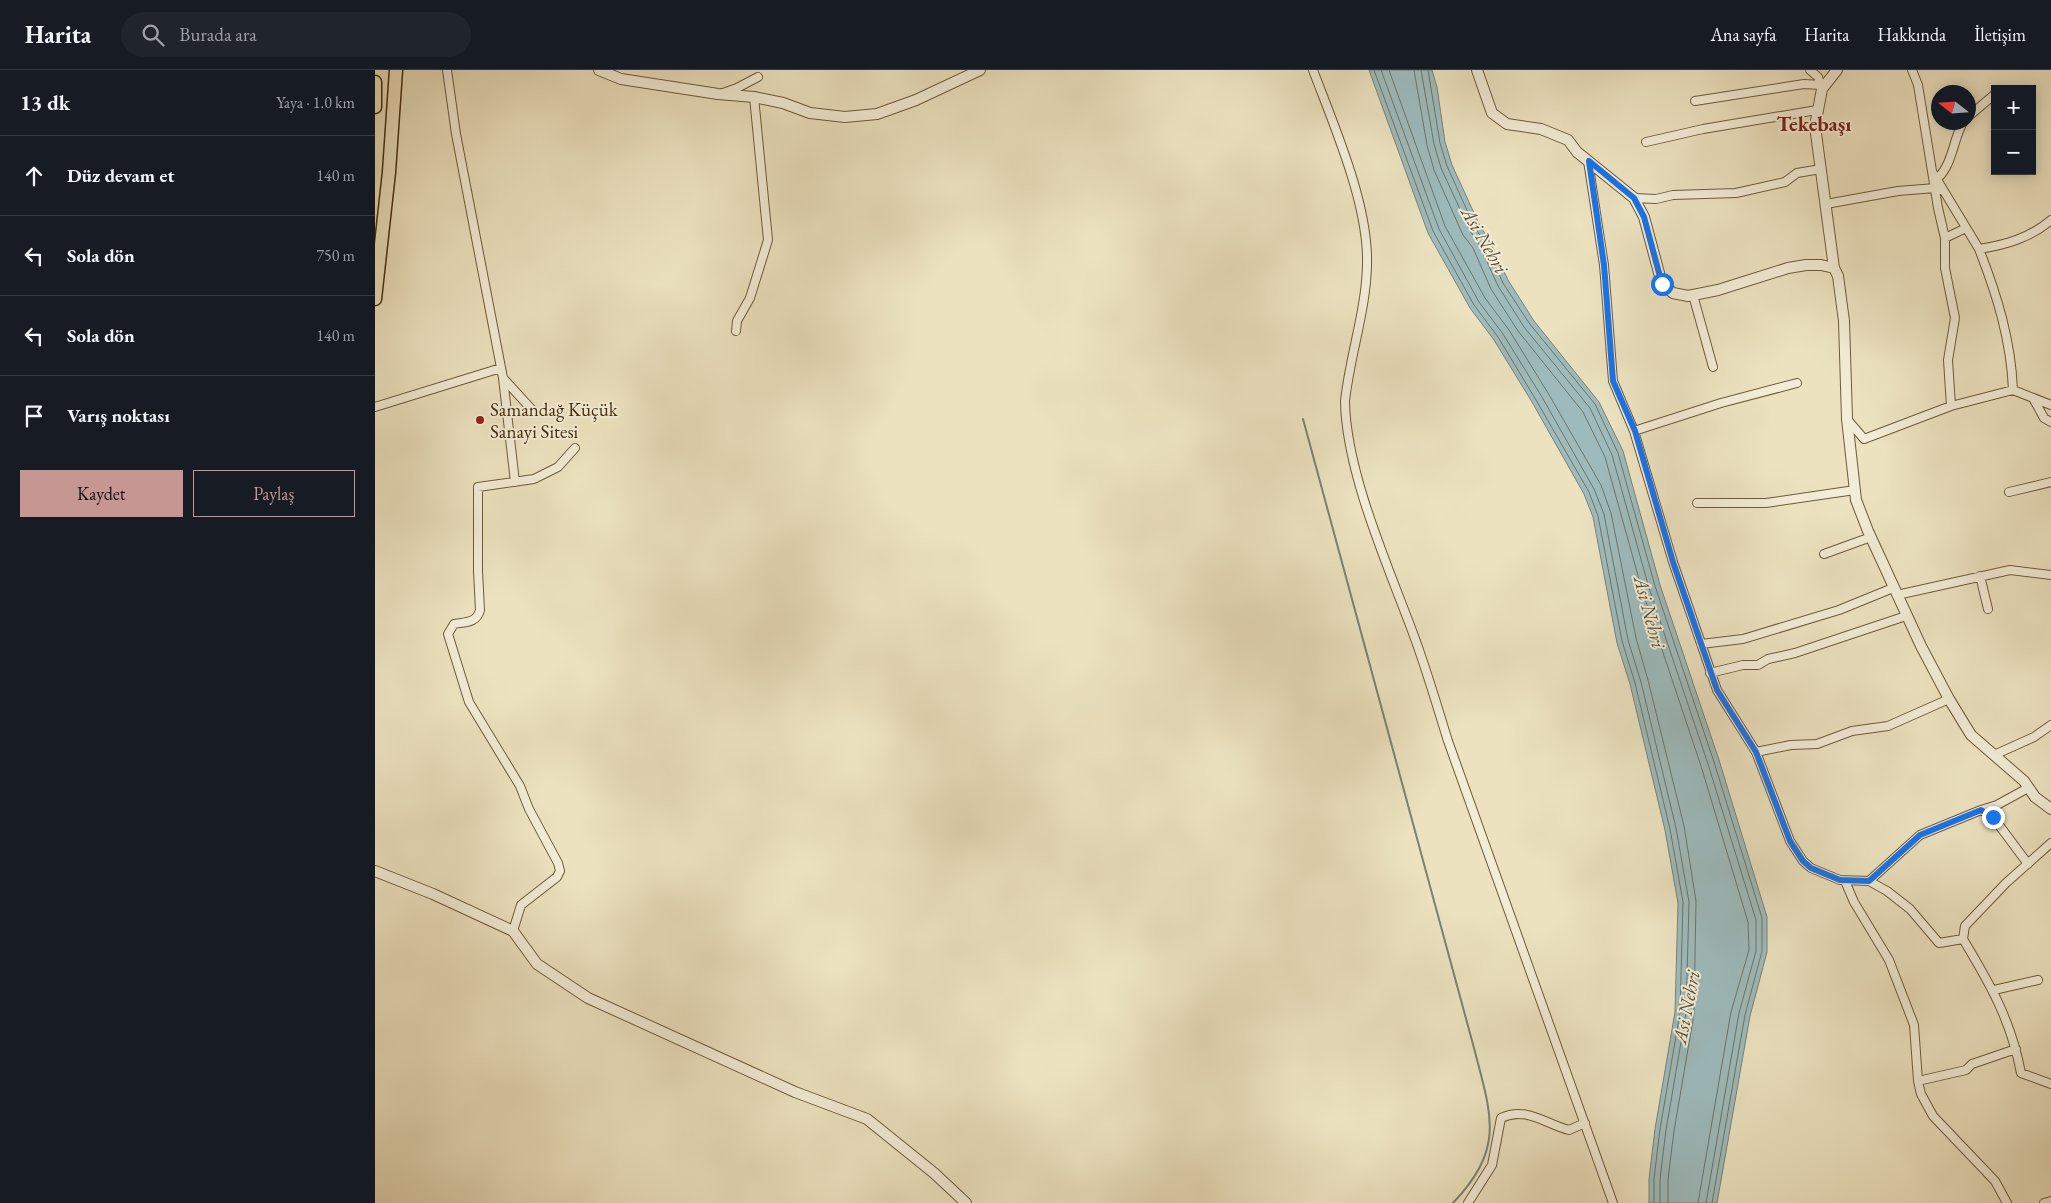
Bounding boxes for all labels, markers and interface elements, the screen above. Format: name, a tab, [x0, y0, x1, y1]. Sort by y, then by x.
search box	[121, 12, 471, 57]
text: Harita	[25, 19, 91, 50]
icon: search	[139, 21, 167, 49]
text: Burada ara	[179, 22, 257, 47]
text: Ana sayfa	[1710, 23, 1776, 46]
text: Harita	[1804, 23, 1849, 46]
text: Hakkında	[1877, 23, 1946, 46]
text: İletişim	[1974, 23, 2026, 46]
north arrow	[1931, 85, 1976, 130]
map controls	[1991, 85, 2036, 175]
button: +	[1991, 85, 2036, 130]
text: 13 dk	[20, 89, 70, 116]
text: Yaya · 1.0 km	[276, 92, 355, 113]
district label: Tekebaşı	[1776, 110, 1852, 137]
button: −	[1991, 130, 2036, 175]
icon: ahead	[20, 162, 48, 190]
text: Düz devam et	[67, 163, 175, 188]
text: 140 m	[316, 165, 355, 186]
water label: Asi Nehri	[1454, 200, 1515, 279]
icon: left	[20, 242, 48, 270]
text: Sola dön	[67, 243, 135, 268]
text: 750 m	[316, 245, 355, 266]
route start	[1651, 273, 1674, 296]
icon: left	[20, 322, 48, 350]
text: Sola dön	[67, 323, 135, 348]
text: 140 m	[316, 325, 355, 346]
place label: Samandağ Küçük Sanayi Sitesi	[490, 397, 619, 444]
icon: arrive	[20, 402, 48, 430]
text: Varış noktası	[67, 403, 170, 428]
marker: Samandağ Küçük Sanayi Sitesi	[474, 414, 486, 426]
button: Kaydet	[20, 470, 183, 517]
button: Paylaş	[193, 470, 355, 517]
water label: Asi Nehri	[1627, 571, 1672, 652]
route end	[1982, 806, 2005, 829]
water label: Asi Nehri	[1666, 967, 1706, 1048]

